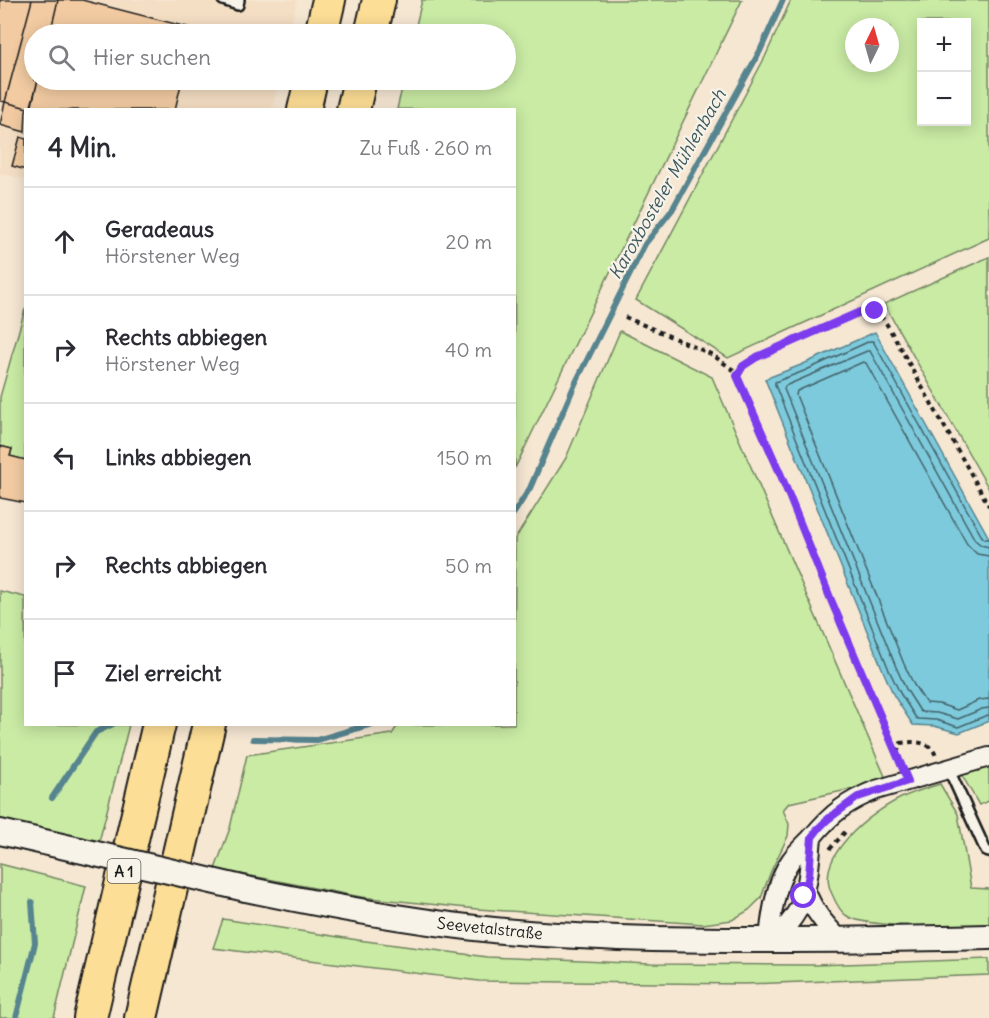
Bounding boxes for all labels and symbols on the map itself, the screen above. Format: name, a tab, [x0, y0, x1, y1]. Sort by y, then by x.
north arrow	[845, 18, 899, 72]
water label: Karoxbosteler Mühlenbach	[603, 84, 731, 283]
route end	[861, 297, 887, 323]
road number: A 1	[108, 859, 140, 883]
route start	[790, 882, 816, 908]
street label: Seevetalstraße	[436, 913, 544, 943]

